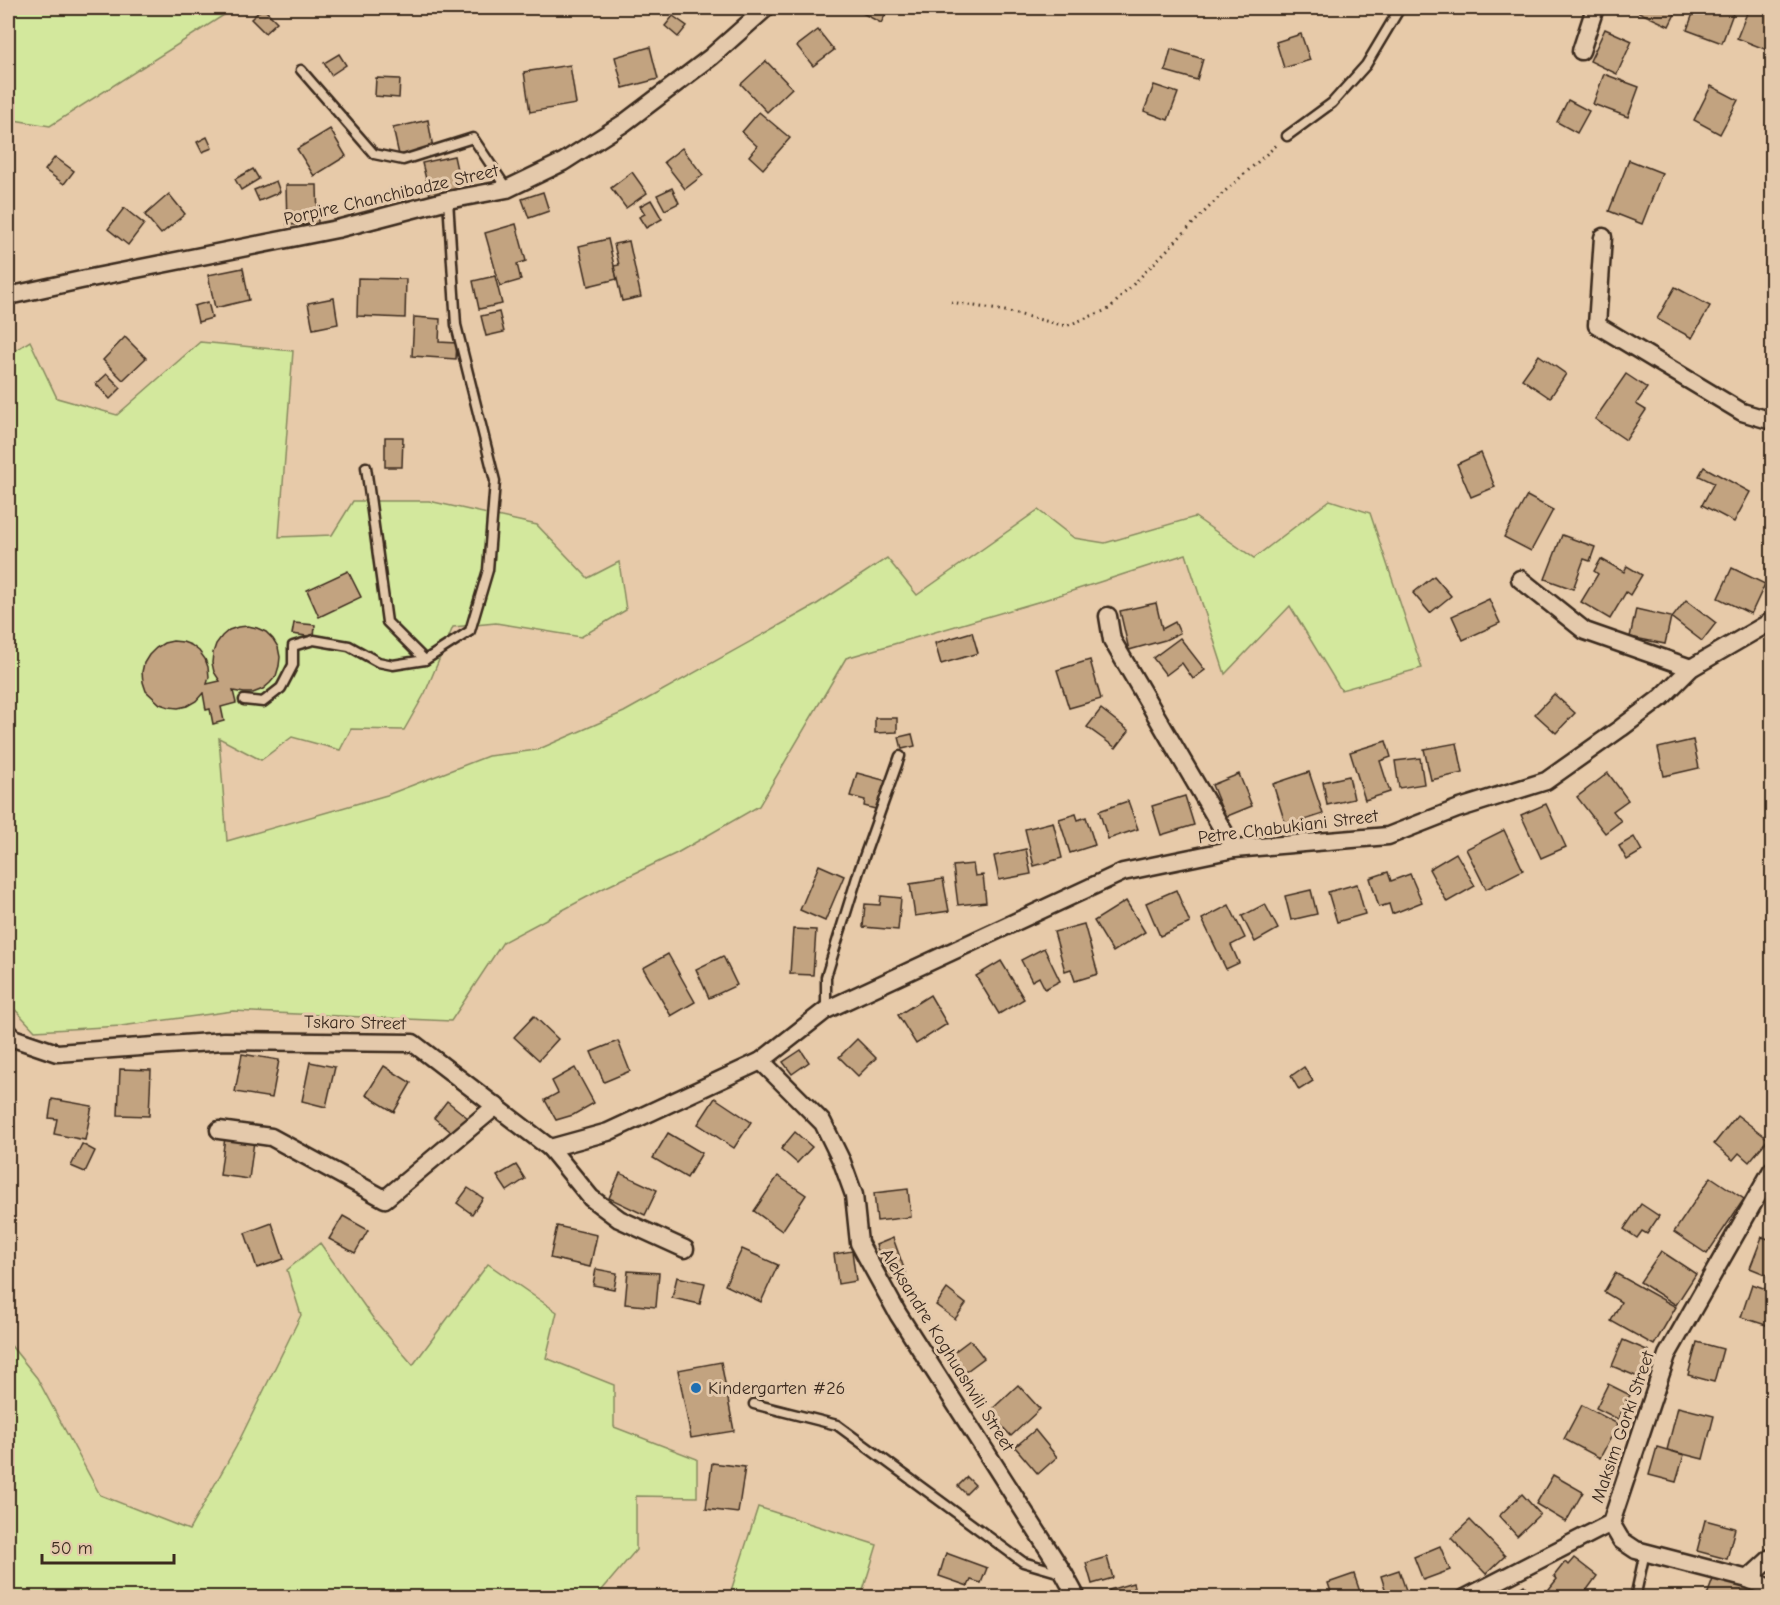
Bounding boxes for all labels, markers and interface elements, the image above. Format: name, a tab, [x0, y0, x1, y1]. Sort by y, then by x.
street label: Porpire Chanchibadze Street	[282, 160, 501, 230]
street label: Petre Chabukiani Street	[1197, 805, 1380, 848]
street label: Tskaro Street	[304, 1012, 407, 1034]
street label: Aleksandre Koghuashvili Street	[876, 1245, 1019, 1456]
street label: Maksim Gorki Street	[1587, 1348, 1659, 1506]
place label: Kindergarten #26	[708, 1378, 845, 1399]
marker: Kindergarten #26	[689, 1381, 703, 1395]
scale bar	[42, 1527, 174, 1565]
text: 50 m	[51, 1538, 93, 1559]

